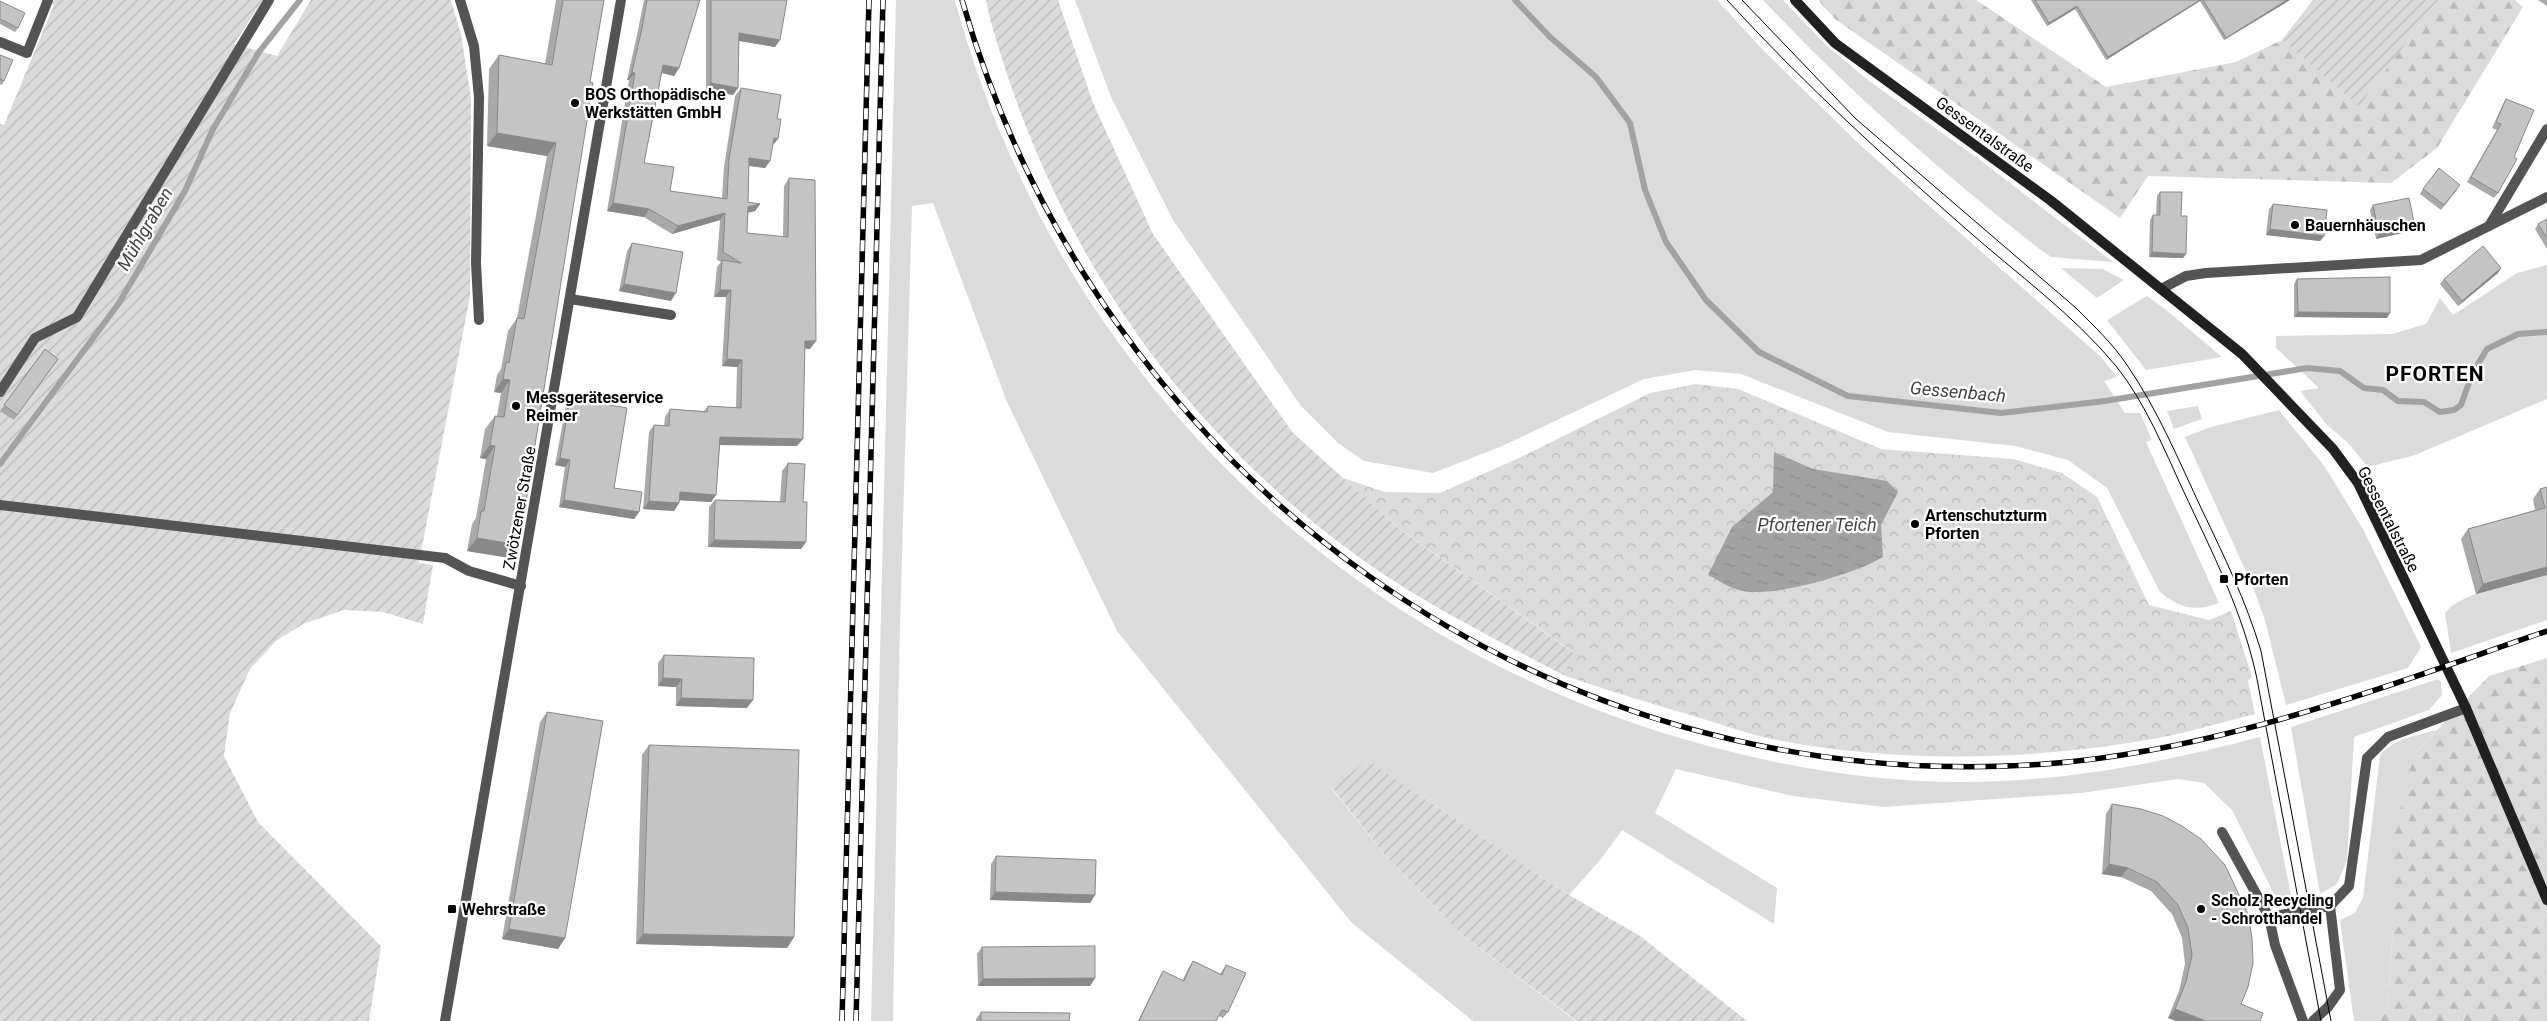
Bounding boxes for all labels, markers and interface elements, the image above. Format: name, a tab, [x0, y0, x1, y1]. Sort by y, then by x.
place label: BOS Orthopädische Werkstätten GmbH	[585, 85, 726, 122]
street label: Gessentalstraße	[1932, 93, 2037, 176]
marker: BOS Orthopädische Werkstätten GmbH	[569, 97, 581, 109]
water label: Mühlgraben	[112, 184, 177, 274]
place label: Bauernhäuschen	[2305, 216, 2426, 235]
marker: Bauernhäuschen	[2289, 219, 2301, 231]
district label: PFORTEN	[2385, 362, 2485, 386]
water label: Gessenbach	[1909, 377, 2007, 406]
place label: Messgeräteservice Reimer	[526, 388, 664, 425]
marker: Messgeräteservice Reimer	[510, 400, 522, 412]
street label: Zwötzener Straße	[499, 445, 540, 571]
street label: Gessentalstraße	[2354, 463, 2423, 575]
place label: Artenschutzturm Pforten	[1925, 506, 2047, 543]
water label: Pfortener Teich	[1757, 514, 1877, 535]
marker: Artenschutzturm Pforten	[1909, 518, 1921, 530]
place label: Pforten	[2234, 570, 2288, 589]
marker: Pforten	[2218, 573, 2230, 585]
place label: Scholz Recycling - Schrotthandel	[2211, 891, 2334, 928]
place label: Wehrstraße	[462, 900, 546, 919]
marker: Wehrstraße	[446, 903, 458, 915]
marker: Scholz Recycling - Schrotthandel	[2195, 903, 2207, 915]

